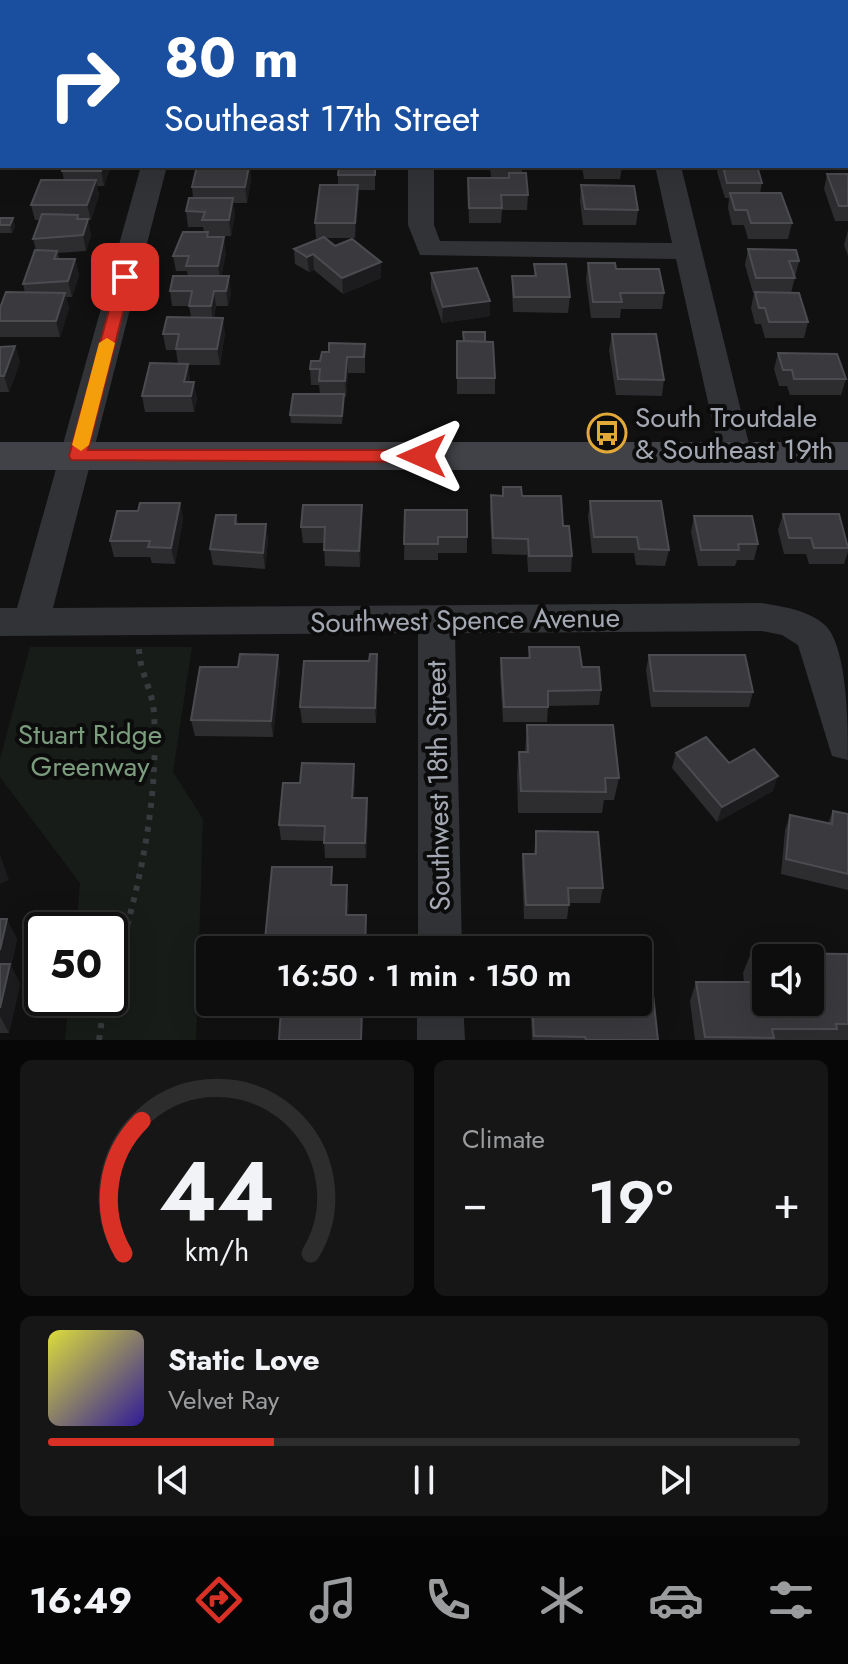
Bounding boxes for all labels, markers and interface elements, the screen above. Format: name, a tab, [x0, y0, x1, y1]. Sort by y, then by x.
text: 80 m	[164, 17, 299, 98]
icon: right	[32, 32, 136, 136]
text: Southeast 17th Street	[164, 92, 479, 144]
pin	[91, 243, 159, 311]
icon: arrive	[103, 255, 147, 299]
place label: South Troutdale & Southeast 19th	[635, 397, 834, 470]
bus stop icon: South Troutdale & Southeast 19th	[586, 412, 628, 454]
position arrow	[380, 414, 464, 498]
street label: Southwest Spence Avenue	[310, 597, 620, 643]
street label: Southwest 18th Street	[415, 660, 461, 912]
park label: Stuart Ridge Greenway	[18, 714, 162, 787]
speed limit sign: 50	[24, 912, 128, 1016]
map controls	[752, 944, 824, 1016]
button: sound	[752, 944, 824, 1016]
text: 16:50 · 1 min · 150 m	[277, 954, 571, 997]
text: Climate	[462, 1120, 545, 1158]
text: 44	[159, 1131, 275, 1251]
text: 19°	[588, 1159, 673, 1246]
text: −	[462, 1171, 488, 1235]
text: +	[773, 1171, 800, 1235]
text: km/h	[185, 1230, 249, 1272]
text: Static Love	[168, 1338, 320, 1381]
text: Velvet Ray	[168, 1381, 279, 1419]
icon: previous	[151, 1458, 195, 1502]
icon: pause	[402, 1458, 446, 1502]
icon: next	[653, 1458, 697, 1502]
icon: directions	[191, 1572, 247, 1628]
icon: music	[305, 1572, 361, 1628]
icon: phone	[420, 1572, 476, 1628]
icon: climate	[534, 1572, 590, 1628]
icon: car	[648, 1572, 704, 1628]
icon: filters	[763, 1572, 819, 1628]
text: 16:49	[29, 1574, 132, 1626]

